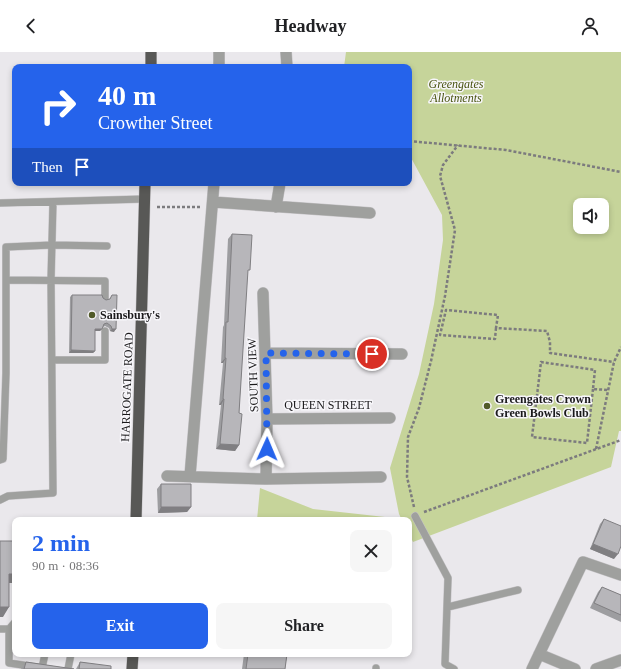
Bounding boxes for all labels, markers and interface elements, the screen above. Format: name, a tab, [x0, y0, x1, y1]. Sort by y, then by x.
icon: back	[20, 15, 42, 37]
icon: person	[579, 15, 601, 37]
text: Headway	[275, 16, 347, 36]
park label: Greengates Allotments	[429, 77, 484, 105]
icon: right	[32, 80, 84, 132]
text: 40 m	[98, 80, 156, 111]
text: Crowther Street	[98, 113, 212, 133]
icon: arrive	[71, 156, 93, 178]
text: Then	[32, 159, 63, 175]
map controls	[573, 198, 609, 234]
button: sound	[573, 198, 609, 234]
place label: Sainsbury's	[100, 308, 160, 322]
marker: Sainsbury's	[87, 310, 97, 320]
street label: HARROGATE ROAD	[118, 332, 136, 442]
street label: SOUTH VIEW	[245, 337, 261, 412]
pin	[355, 337, 389, 371]
icon: arrive	[361, 343, 383, 365]
place label: Greengates Crown Green Bowls Club	[495, 392, 591, 420]
street label: QUEEN STREET	[284, 398, 372, 412]
marker: Greengates Crown Green Bowls Club	[482, 401, 492, 411]
position arrow	[246, 428, 288, 470]
text: 2 min	[32, 530, 90, 556]
button: close	[350, 530, 392, 572]
text: 90 m · 08:36	[32, 558, 99, 573]
button: Exit	[32, 603, 208, 649]
button: Share	[216, 603, 392, 649]

